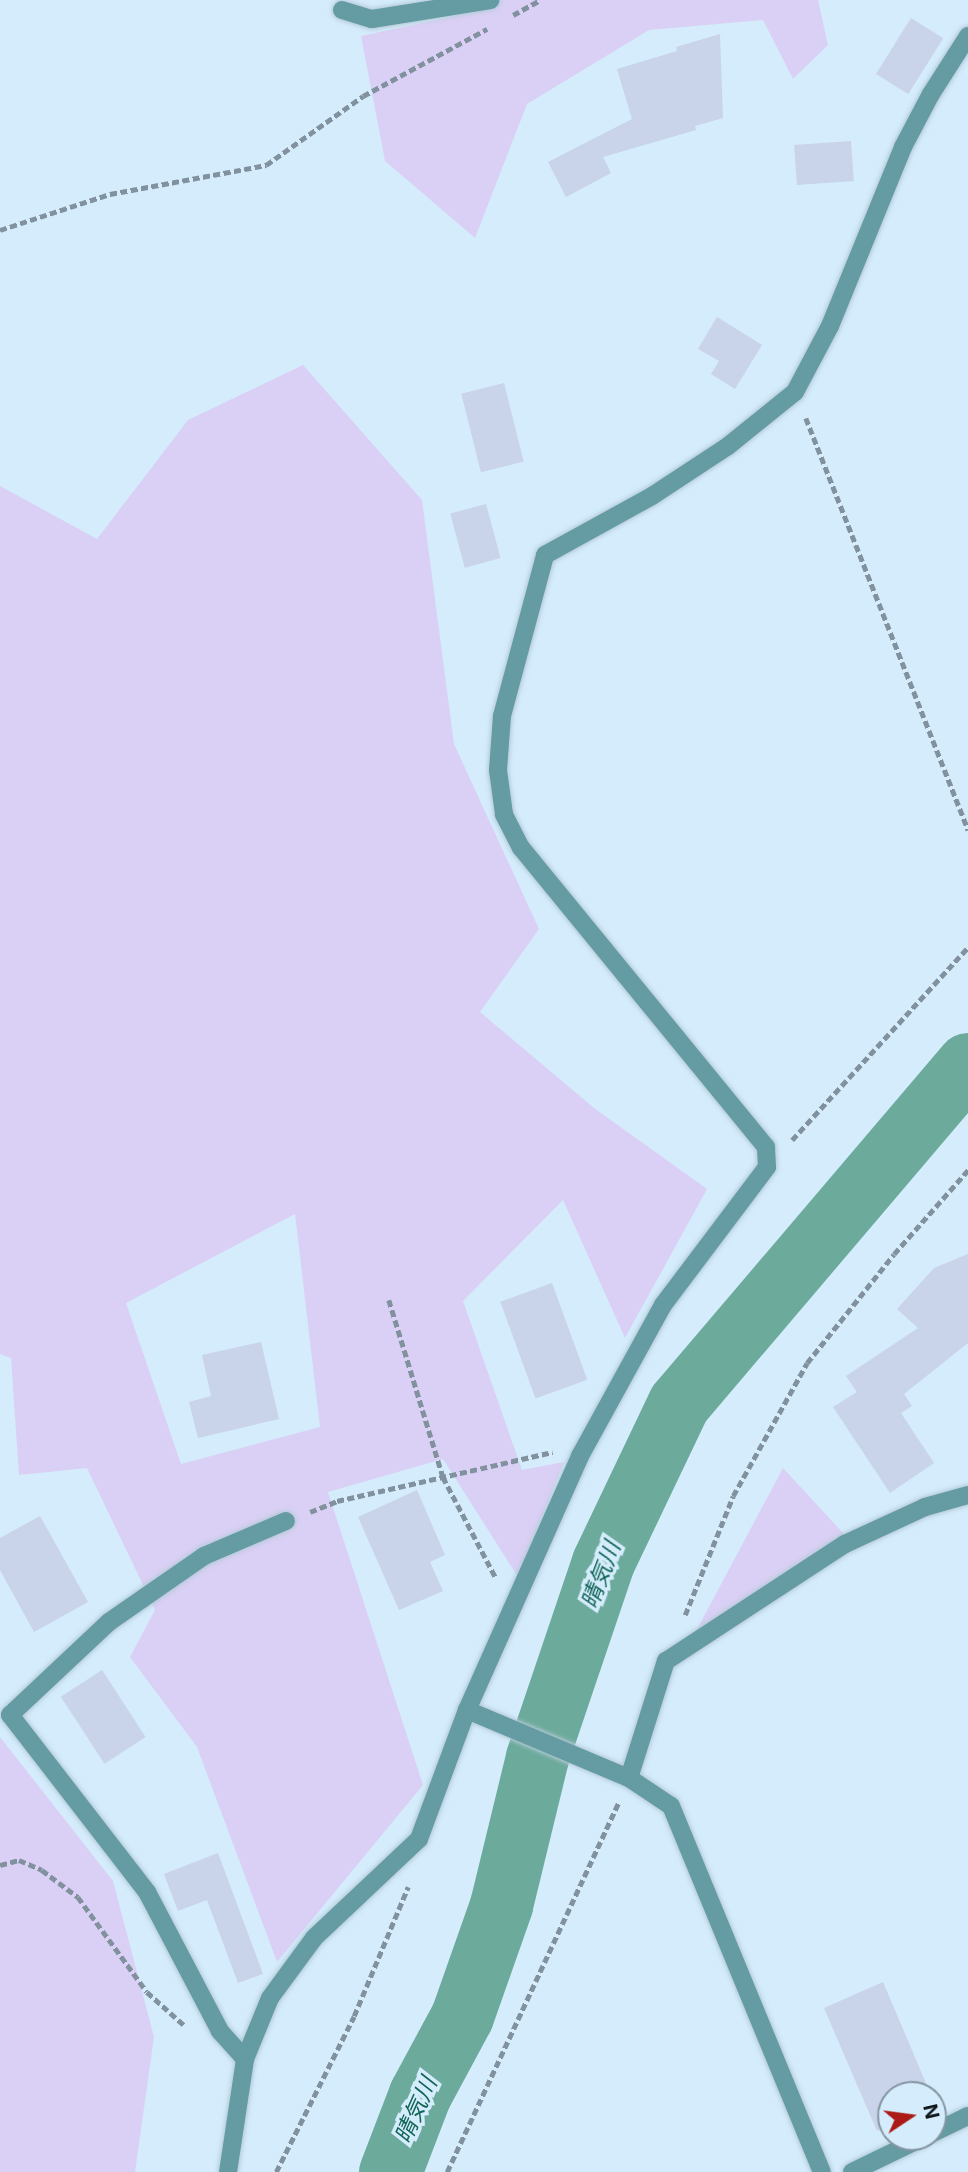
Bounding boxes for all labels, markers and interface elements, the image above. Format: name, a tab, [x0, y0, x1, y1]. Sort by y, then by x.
water label: 晴気川	[576, 1538, 626, 1612]
water label: 晴気川	[389, 2073, 443, 2147]
north arrow	[877, 2081, 947, 2151]
text: N	[918, 2102, 944, 2121]

